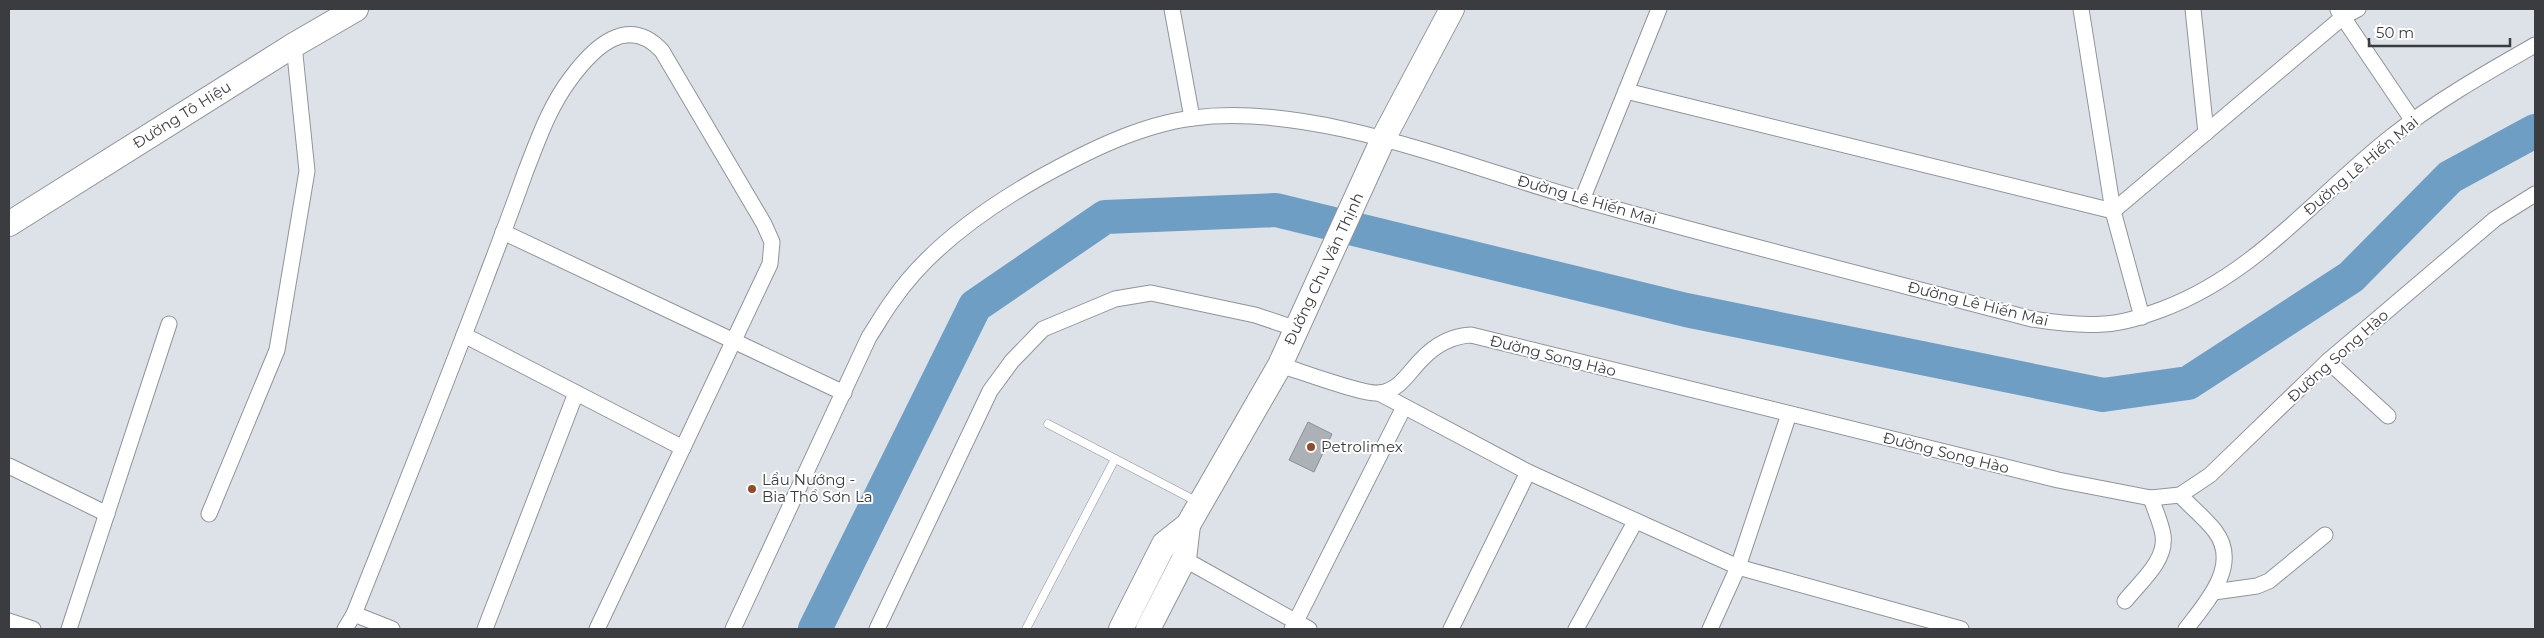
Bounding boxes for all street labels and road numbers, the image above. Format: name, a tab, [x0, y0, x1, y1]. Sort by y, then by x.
street label: Đường Tô Hiệu	[129, 77, 235, 152]
street label: Đường Lê Hiến Mai	[2299, 112, 2422, 219]
street label: Đường Lê Hiến Mai	[1515, 170, 1659, 229]
street label: Đường Chu Văn Thịnh	[1280, 189, 1367, 348]
street label: Đường Lê Hiến Mai	[1906, 277, 2050, 330]
street label: Đường Song Hào	[2283, 305, 2392, 406]
street label: Đường Song Hào	[1488, 331, 1618, 380]
street label: Đường Song Hào	[1881, 428, 2011, 477]

